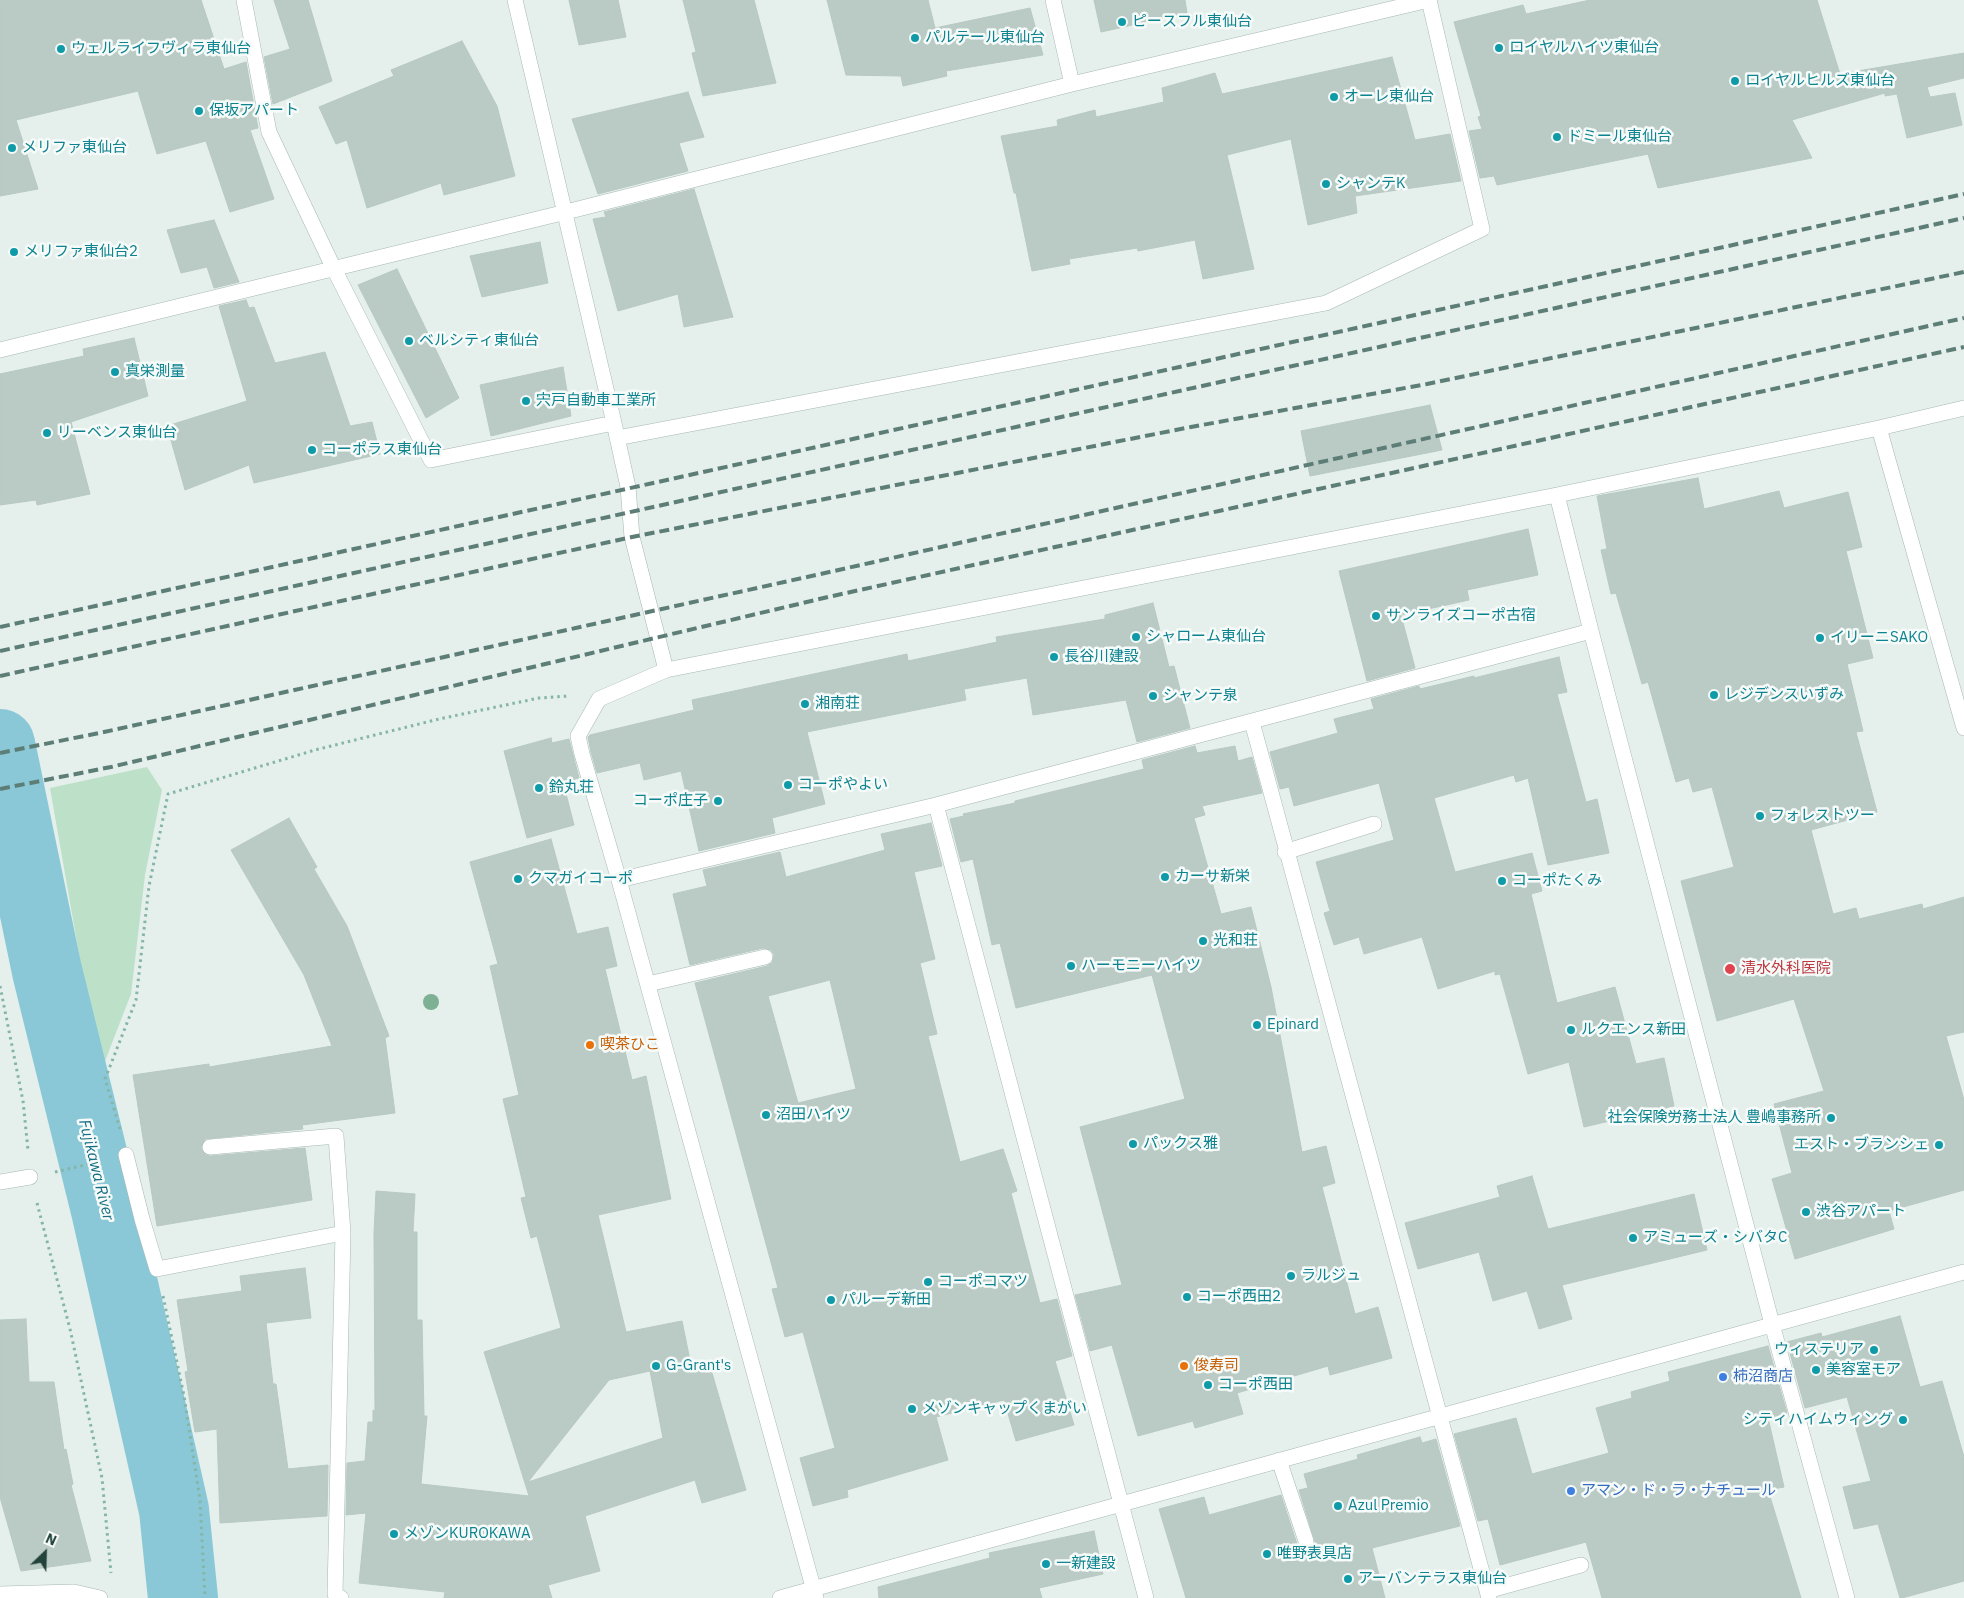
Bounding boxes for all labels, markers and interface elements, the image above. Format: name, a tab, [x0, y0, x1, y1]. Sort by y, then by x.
place label: ピースフル東仙台	[1132, 13, 1252, 31]
marker: ピースフル東仙台	[1116, 16, 1128, 28]
place label: パルテール東仙台	[925, 29, 1045, 47]
marker: パルテール東仙台	[909, 32, 921, 44]
place label: ロイヤルハイツ東仙台	[1509, 39, 1659, 57]
place label: ウェルライフヴィラ東仙台	[71, 40, 251, 58]
marker: ロイヤルハイツ東仙台	[1493, 42, 1505, 54]
marker: ウェルライフヴィラ東仙台	[55, 43, 67, 55]
place label: ロイヤルヒルズ東仙台	[1745, 72, 1895, 90]
marker: ロイヤルヒルズ東仙台	[1729, 75, 1741, 87]
place label: オーレ東仙台	[1344, 88, 1434, 106]
marker: オーレ東仙台	[1328, 91, 1340, 103]
place label: 保坂アパート	[209, 102, 299, 120]
marker: 保坂アパート	[193, 105, 205, 117]
place label: ドミール東仙台	[1567, 128, 1672, 146]
marker: ドミール東仙台	[1551, 131, 1563, 143]
place label: メリファ東仙台	[22, 139, 127, 157]
marker: メリファ東仙台	[6, 142, 18, 154]
place label: シャンテK	[1336, 175, 1406, 193]
marker: シャンテK	[1320, 178, 1332, 190]
place label: メリファ東仙台2	[24, 243, 138, 261]
marker: メリファ東仙台2	[8, 246, 20, 258]
place label: ベルシティ東仙台	[419, 332, 539, 350]
marker: ベルシティ東仙台	[403, 335, 415, 347]
place label: 真栄測量	[125, 363, 185, 381]
marker: 真栄測量	[109, 366, 121, 378]
place label: 宍戸自動車工業所	[536, 392, 656, 410]
marker: 宍戸自動車工業所	[520, 395, 532, 407]
place label: リーベンス東仙台	[57, 424, 177, 442]
marker: リーベンス東仙台	[41, 427, 53, 439]
place label: コーポラス東仙台	[322, 441, 442, 459]
marker: コーポラス東仙台	[306, 444, 318, 456]
place label: サンライズコーポ古宿	[1386, 607, 1536, 625]
marker: サンライズコーポ古宿	[1370, 610, 1382, 622]
place label: シャローム東仙台	[1146, 628, 1266, 646]
place label: イリーニSAKO	[1830, 629, 1928, 647]
marker: シャローム東仙台	[1130, 631, 1142, 643]
marker: イリーニSAKO	[1814, 632, 1826, 644]
place label: 長谷川建設	[1064, 648, 1139, 666]
marker: 長谷川建設	[1048, 651, 1060, 663]
place label: レジデンスいずみ	[1724, 686, 1844, 704]
place label: シャンテ泉	[1163, 687, 1238, 705]
marker: レジデンスいずみ	[1708, 689, 1720, 701]
marker: シャンテ泉	[1147, 690, 1159, 702]
place label: 湘南荘	[815, 695, 860, 713]
marker: 湘南荘	[799, 698, 811, 710]
place label: コーポやよい	[798, 776, 888, 794]
place label: 鈴丸荘	[549, 779, 594, 797]
marker: コーポやよい	[782, 779, 794, 791]
marker: 鈴丸荘	[533, 782, 545, 794]
place label: コーポ庄子	[633, 792, 708, 810]
marker: コーポ庄子	[712, 795, 724, 807]
place label: フォレストツー	[1770, 807, 1875, 825]
marker: フォレストツー	[1754, 810, 1766, 822]
place label: カーサ新栄	[1175, 868, 1250, 886]
place label: クマガイコーポ	[528, 870, 633, 888]
marker: カーサ新栄	[1159, 871, 1171, 883]
place label: コーポたくみ	[1512, 872, 1602, 890]
marker: クマガイコーポ	[512, 873, 524, 885]
marker: コーポたくみ	[1496, 875, 1508, 887]
place label: 光和荘	[1213, 932, 1258, 950]
marker: 光和荘	[1197, 935, 1209, 947]
place label: ハーモニーハイツ	[1081, 957, 1201, 975]
marker: ハーモニーハイツ	[1065, 960, 1077, 972]
place label: 清水外科医院	[1741, 960, 1831, 978]
marker: 清水外科医院	[1723, 962, 1737, 976]
place label: Epinard	[1267, 1016, 1319, 1034]
marker: Epinard	[1251, 1019, 1263, 1031]
place label: ルクエンス新田	[1581, 1021, 1686, 1039]
marker: ルクエンス新田	[1565, 1024, 1577, 1036]
place label: 喫茶ひこ	[600, 1036, 660, 1054]
marker: 喫茶ひこ	[584, 1039, 596, 1051]
place label: 沼田ハイツ	[776, 1106, 851, 1124]
marker: 沼田ハイツ	[760, 1109, 772, 1121]
place label: 社会保険労務士法人 豊嶋事務所	[1607, 1109, 1821, 1127]
marker: 社会保険労務士法人 豊嶋事務所	[1825, 1112, 1837, 1124]
water label: Fujikawa River	[74, 1118, 118, 1222]
place label: パックス雅	[1143, 1135, 1218, 1153]
place label: エスト・ブランシェ	[1794, 1136, 1929, 1154]
marker: パックス雅	[1127, 1138, 1139, 1150]
marker: エスト・ブランシェ	[1933, 1139, 1945, 1151]
place label: 渋谷アパート	[1816, 1203, 1906, 1221]
marker: 渋谷アパート	[1800, 1206, 1812, 1218]
place label: アミューズ・シバタC	[1643, 1229, 1787, 1247]
marker: アミューズ・シバタC	[1627, 1232, 1639, 1244]
place label: ラルジュ	[1301, 1267, 1361, 1285]
marker: ラルジュ	[1285, 1270, 1297, 1282]
place label: コーポコマツ	[938, 1273, 1028, 1291]
marker: コーポコマツ	[922, 1276, 934, 1288]
place label: コーポ西田2	[1197, 1288, 1281, 1306]
place label: パルーデ新田	[841, 1291, 931, 1309]
marker: コーポ西田2	[1181, 1291, 1193, 1303]
marker: パルーデ新田	[825, 1294, 837, 1306]
place label: ウィステリア	[1774, 1341, 1864, 1359]
marker: ウィステリア	[1868, 1344, 1880, 1356]
place label: G-Grant's	[666, 1357, 731, 1375]
place label: 俊寿司	[1194, 1357, 1239, 1375]
marker: G-Grant's	[650, 1360, 662, 1372]
marker: 俊寿司	[1178, 1360, 1190, 1372]
place label: 美容室モア	[1826, 1361, 1901, 1379]
marker: 美容室モア	[1810, 1364, 1822, 1376]
place label: 柿沼商店	[1733, 1368, 1793, 1386]
marker: 柿沼商店	[1717, 1371, 1729, 1383]
place label: コーポ西田	[1218, 1376, 1293, 1394]
marker: コーポ西田	[1202, 1379, 1214, 1391]
place label: メゾンキャップくまがい	[922, 1400, 1087, 1418]
marker: メゾンキャップくまがい	[906, 1403, 918, 1415]
place label: シティハイムウィング	[1743, 1411, 1893, 1429]
marker: シティハイムウィング	[1897, 1414, 1909, 1426]
place label: アマン・ド・ラ・ナチュール	[1581, 1482, 1776, 1500]
marker: アマン・ド・ラ・ナチュール	[1565, 1485, 1577, 1497]
place label: Azul Premio	[1348, 1497, 1429, 1515]
marker: Azul Premio	[1332, 1500, 1344, 1512]
place label: メゾンKUROKAWA	[404, 1525, 531, 1543]
north arrow	[20, 1528, 70, 1578]
marker: メゾンKUROKAWA	[388, 1528, 400, 1540]
text: N	[43, 1529, 59, 1550]
place label: 唯野表具店	[1277, 1545, 1352, 1563]
marker: 唯野表具店	[1261, 1548, 1273, 1560]
place label: 一新建設	[1056, 1555, 1116, 1573]
marker: 一新建設	[1040, 1558, 1052, 1570]
place label: アーバンテラス東仙台	[1358, 1570, 1507, 1588]
marker: アーバンテラス東仙台	[1342, 1573, 1354, 1585]

